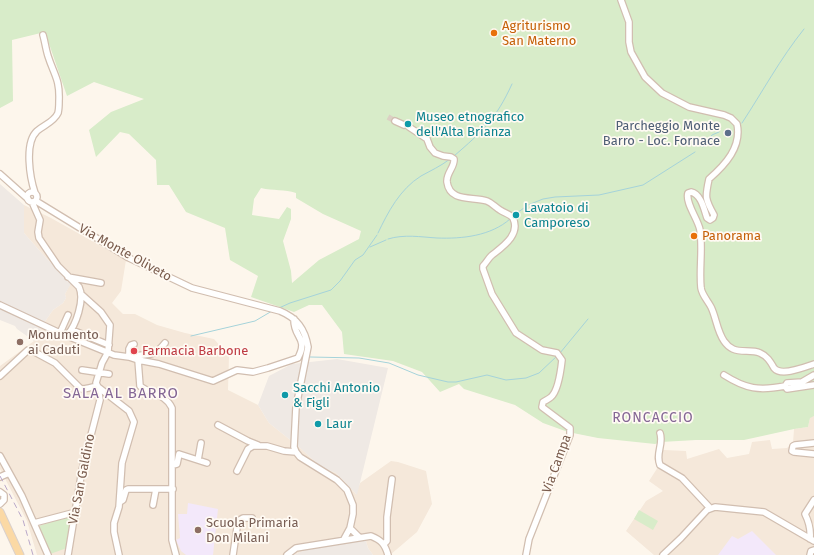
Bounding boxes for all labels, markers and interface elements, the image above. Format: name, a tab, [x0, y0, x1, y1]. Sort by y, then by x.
place label: Agriturismo San Materno	[502, 18, 576, 49]
marker: Agriturismo San Materno	[489, 28, 499, 38]
place label: Museo etnografico dell'Alta Brianza	[416, 109, 524, 140]
place label: Parcheggio Monte Barro - Loc. Fornace	[603, 118, 720, 149]
marker: Museo etnografico dell'Alta Brianza	[403, 119, 413, 129]
marker: Parcheggio Monte Barro - Loc. Fornace	[723, 128, 733, 138]
place label: Lavatoio di Camporeso	[524, 200, 590, 231]
marker: Lavatoio di Camporeso	[511, 210, 521, 220]
street label: Via Monte Oliveto	[76, 221, 174, 285]
place label: Panorama	[702, 228, 761, 244]
marker: Panorama	[689, 231, 699, 241]
place label: Monumento ai Caduti	[28, 327, 99, 358]
marker: Monumento ai Caduti	[15, 337, 25, 347]
place label: Farmacia Barbone	[142, 343, 248, 359]
marker: Farmacia Barbone	[129, 346, 139, 356]
place label: Sacchi Antonio & Figli	[293, 380, 380, 411]
district label: SALA AL BARRO	[63, 385, 179, 403]
marker: Sacchi Antonio & Figli	[280, 390, 290, 400]
district label: RONCACCIO	[612, 410, 694, 426]
place label: Laur	[326, 416, 352, 432]
marker: Laur	[313, 419, 323, 429]
street label: Via San Galdino	[66, 432, 98, 526]
street label: Via Campa	[539, 432, 575, 496]
place label: Scuola Primaria Don Milani	[206, 515, 299, 546]
marker: Scuola Primaria Don Milani	[193, 525, 203, 535]

